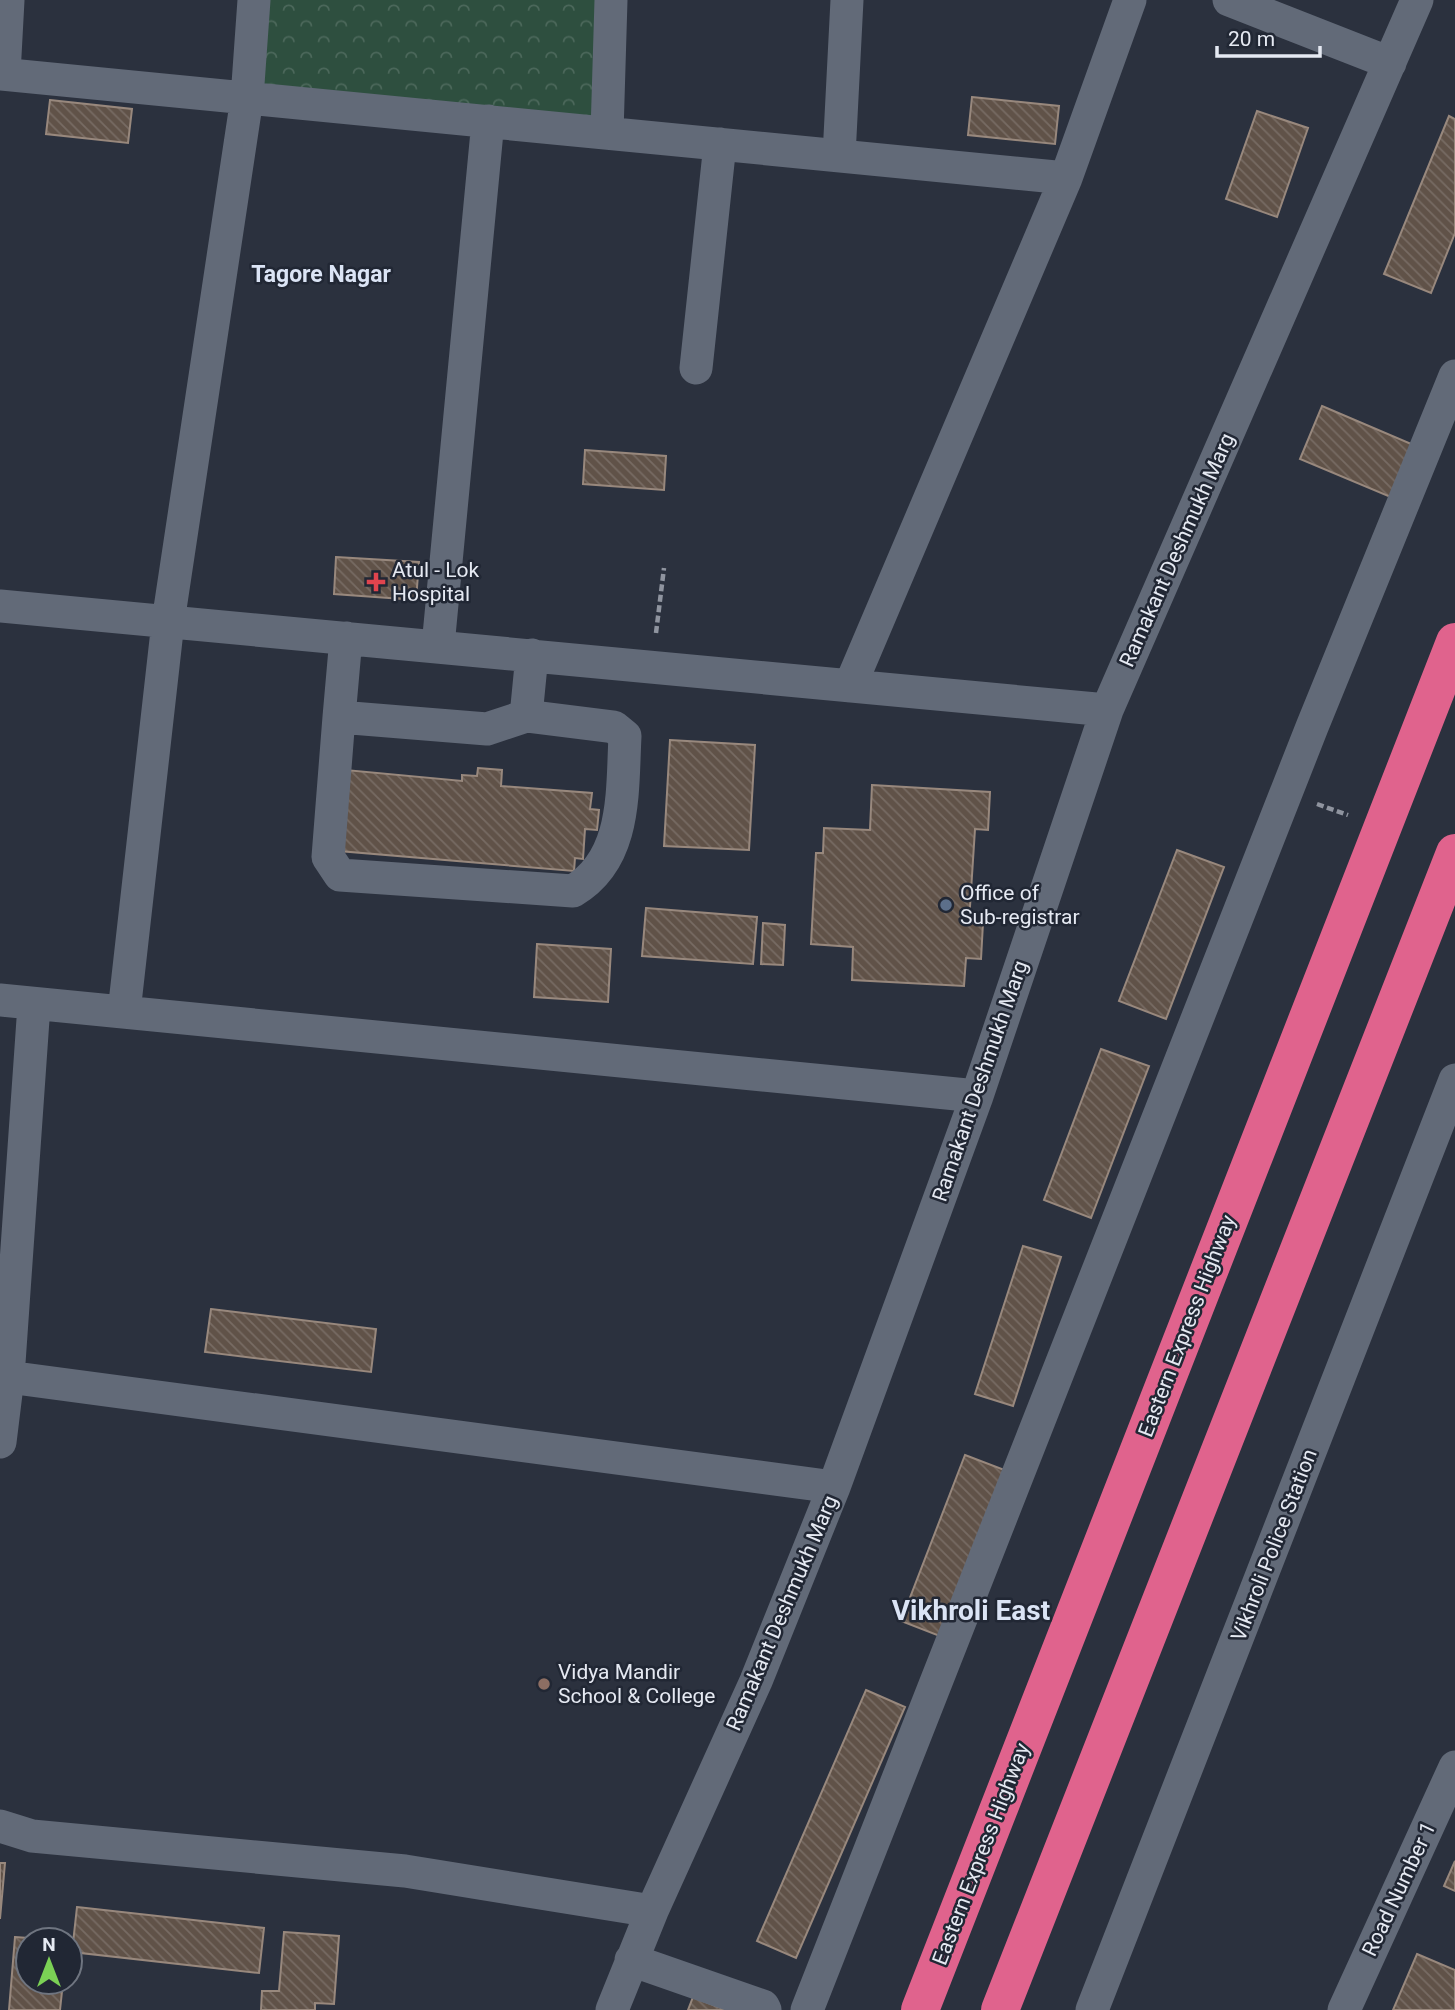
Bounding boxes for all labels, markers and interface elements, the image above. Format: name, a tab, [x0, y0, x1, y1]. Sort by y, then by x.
scale bar	[1217, 14, 1320, 58]
text: 20 m	[1228, 27, 1275, 51]
district label: Tagore Nagar	[251, 261, 391, 288]
street label: Ramakant Deshmukh Marg	[1115, 429, 1239, 671]
place label: Atul - Lok Hospital	[392, 558, 480, 606]
marker: Atul - Lok Hospital	[366, 572, 386, 592]
place label: Office of Sub-registrar	[960, 881, 1080, 929]
marker: Office of Sub-registrar	[938, 897, 954, 913]
street label: Ramakant Deshmukh Marg	[927, 957, 1033, 1205]
street label: Eastern Express Highway	[1134, 1212, 1240, 1440]
street label: Vikhroli Police Station	[1226, 1445, 1322, 1645]
street label: Ramakant Deshmukh Marg	[721, 1492, 843, 1734]
district label: Vikhroli East	[892, 1594, 1050, 1627]
place label: Vidya Mandir School & College	[558, 1660, 716, 1708]
marker: Vidya Mandir School & College	[536, 1676, 552, 1692]
street label: Eastern Express Highway	[928, 1740, 1034, 1968]
street label: Road Number 1	[1357, 1818, 1441, 1960]
north arrow	[14, 1926, 84, 1996]
text: N	[42, 1933, 56, 1956]

